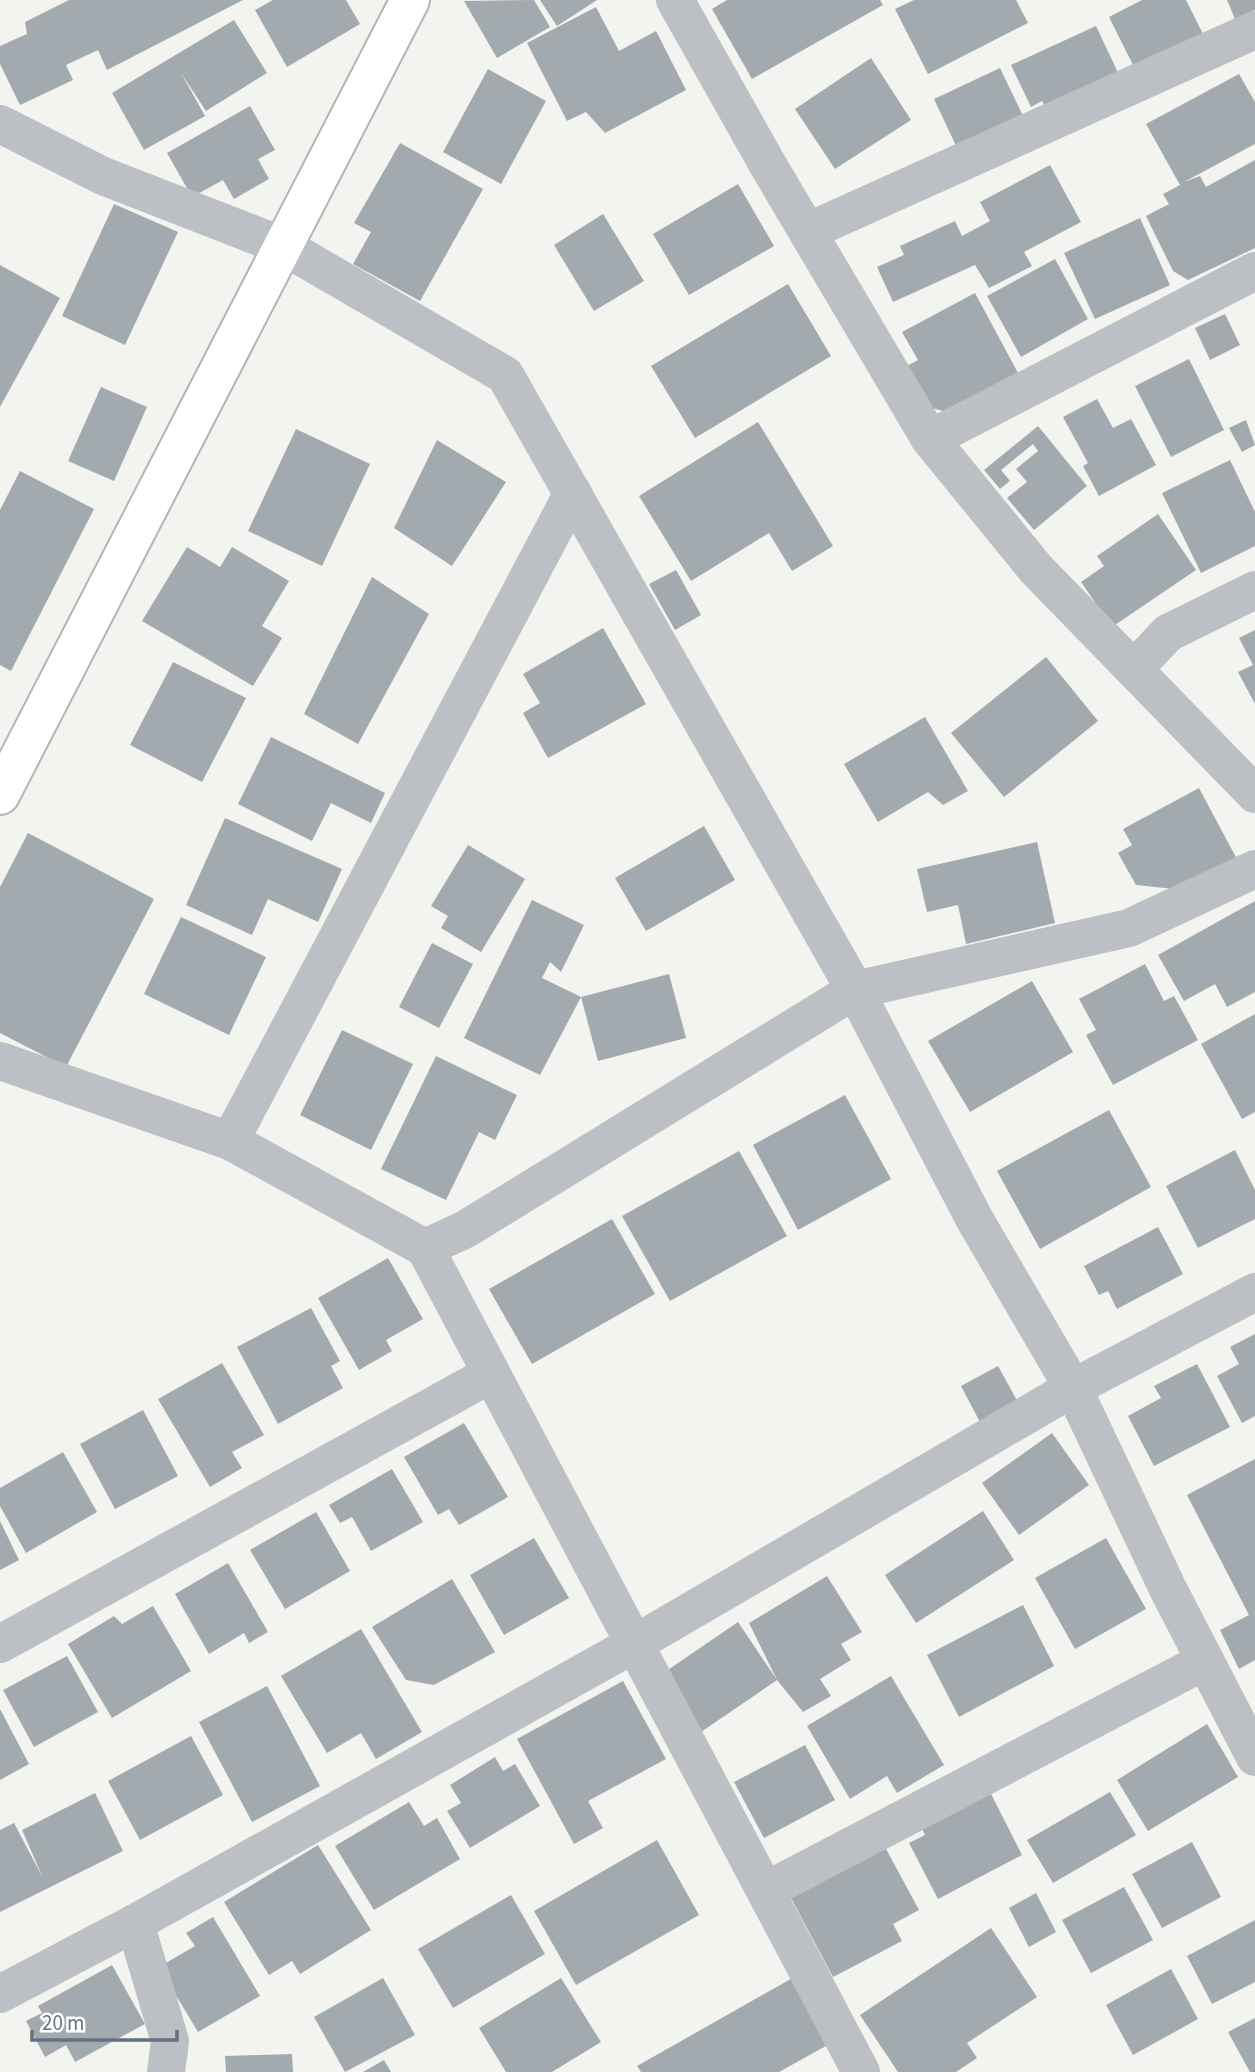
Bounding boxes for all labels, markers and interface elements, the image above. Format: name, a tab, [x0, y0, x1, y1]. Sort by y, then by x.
scale bar	[32, 1998, 177, 2042]
text: 20 m	[42, 2008, 84, 2038]

